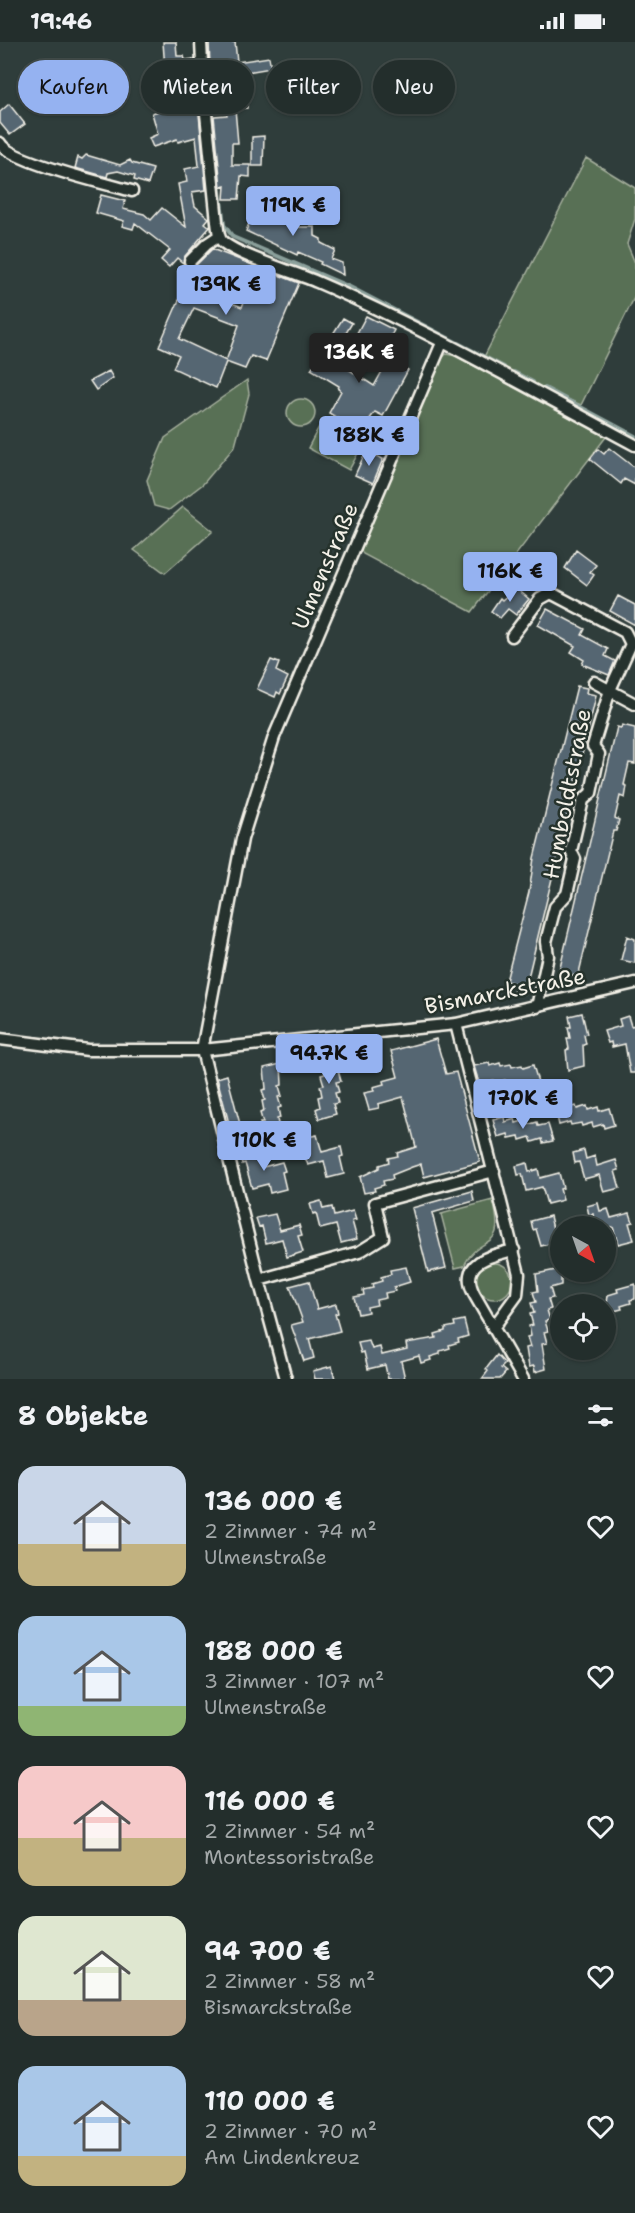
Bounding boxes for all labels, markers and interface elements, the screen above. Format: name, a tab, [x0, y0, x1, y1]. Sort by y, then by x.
text: 19:46	[30, 7, 92, 36]
chip: Kaufen	[18, 60, 129, 114]
chip: Mieten	[141, 60, 254, 114]
chip: Filter	[266, 60, 361, 114]
chip: Neu	[373, 60, 455, 114]
pin: 119K €	[244, 186, 342, 237]
text: 119K €	[260, 192, 326, 218]
pin: 139K €	[177, 265, 275, 316]
text: 139K €	[191, 271, 261, 297]
pin: 136K €	[310, 333, 408, 384]
text: 136K €	[323, 339, 395, 365]
pin: 188K €	[320, 416, 418, 467]
text: 188K €	[333, 422, 405, 448]
street label: Ulmenstraße	[285, 498, 365, 634]
pin: 116K €	[461, 552, 559, 603]
text: 116K €	[477, 558, 543, 584]
street label: Humboldtstraße	[536, 706, 598, 882]
street label: Bismarckstraße	[422, 961, 588, 1021]
pin: 94.7K €	[274, 1034, 384, 1085]
text: 94.7K €	[290, 1040, 368, 1066]
pin: 170K €	[474, 1079, 572, 1130]
text: 170K €	[487, 1085, 559, 1111]
pin: 110K €	[215, 1121, 313, 1172]
text: 110K €	[231, 1127, 297, 1153]
north arrow	[550, 1216, 616, 1282]
map controls	[550, 1216, 616, 1360]
button: locate	[550, 1294, 616, 1360]
text: 8 Objekte	[18, 1398, 148, 1433]
icon: filters	[584, 1399, 617, 1432]
text: 136 000 €	[204, 1483, 342, 1518]
icon: home	[66, 1490, 138, 1562]
icon: heart	[584, 1510, 617, 1543]
text: 2 Zimmer · 74 m²	[204, 1518, 377, 1544]
text: Ulmenstraße	[204, 1544, 327, 1570]
text: 188 000 €	[204, 1633, 343, 1668]
icon: home	[66, 1640, 138, 1712]
icon: heart	[584, 1660, 617, 1693]
text: 3 Zimmer · 107 m²	[204, 1668, 384, 1694]
text: Ulmenstraße	[204, 1694, 327, 1720]
text: 116 000 €	[204, 1783, 335, 1818]
icon: home	[66, 1790, 138, 1862]
icon: heart	[584, 1810, 617, 1843]
text: 2 Zimmer · 54 m²	[204, 1818, 375, 1844]
text: Montessoristraße	[204, 1844, 374, 1870]
text: 94 700 €	[204, 1933, 331, 1968]
icon: home	[66, 1940, 138, 2012]
icon: heart	[584, 1960, 617, 1993]
text: 2 Zimmer · 58 m²	[204, 1968, 375, 1994]
text: Bismarckstraße	[204, 1994, 352, 2020]
text: 110 000 €	[204, 2083, 335, 2118]
icon: home	[66, 2090, 138, 2162]
icon: heart	[584, 2110, 617, 2143]
text: 2 Zimmer · 70 m²	[204, 2118, 377, 2144]
text: Am Lindenkreuz	[204, 2144, 360, 2170]

